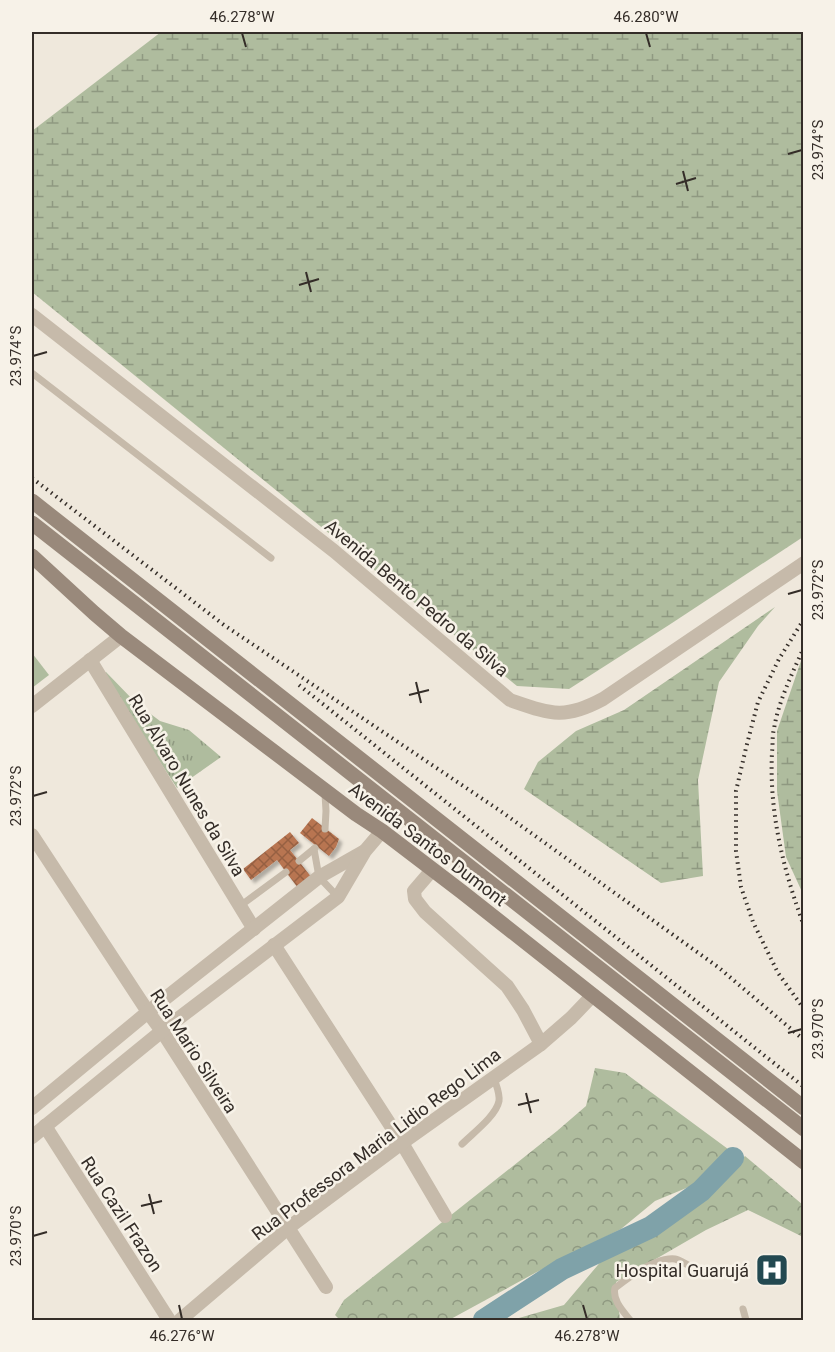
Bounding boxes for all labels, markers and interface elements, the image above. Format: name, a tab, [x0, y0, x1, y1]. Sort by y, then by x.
text: 46.278°W	[209, 8, 275, 26]
text: 46.280°W	[613, 8, 679, 26]
text: 23.974°S	[809, 120, 827, 180]
text: 23.974°S	[7, 326, 25, 386]
street label: Avenida Bento Pedro da Silva	[321, 515, 513, 681]
text: 23.972°S	[809, 560, 827, 620]
street label: Rua Alvaro Nunes da Silva	[124, 690, 250, 880]
text: 23.972°S	[7, 766, 25, 826]
street label: Avenida Santos Dumont	[345, 778, 511, 910]
street label: Rua Mario Silveira	[146, 985, 242, 1117]
text: 23.970°S	[809, 999, 827, 1059]
street label: Rua Professora Maria Lidio Rego Lima	[248, 1044, 504, 1244]
street label: Rua Cazil Frazon	[77, 1152, 167, 1276]
text: 23.970°S	[7, 1206, 25, 1266]
hospital icon: Hospital Guarujá	[754, 1252, 790, 1288]
place label: Hospital Guarujá	[616, 1260, 749, 1281]
text: 46.276°W	[149, 1327, 215, 1345]
text: 46.278°W	[554, 1327, 620, 1345]

